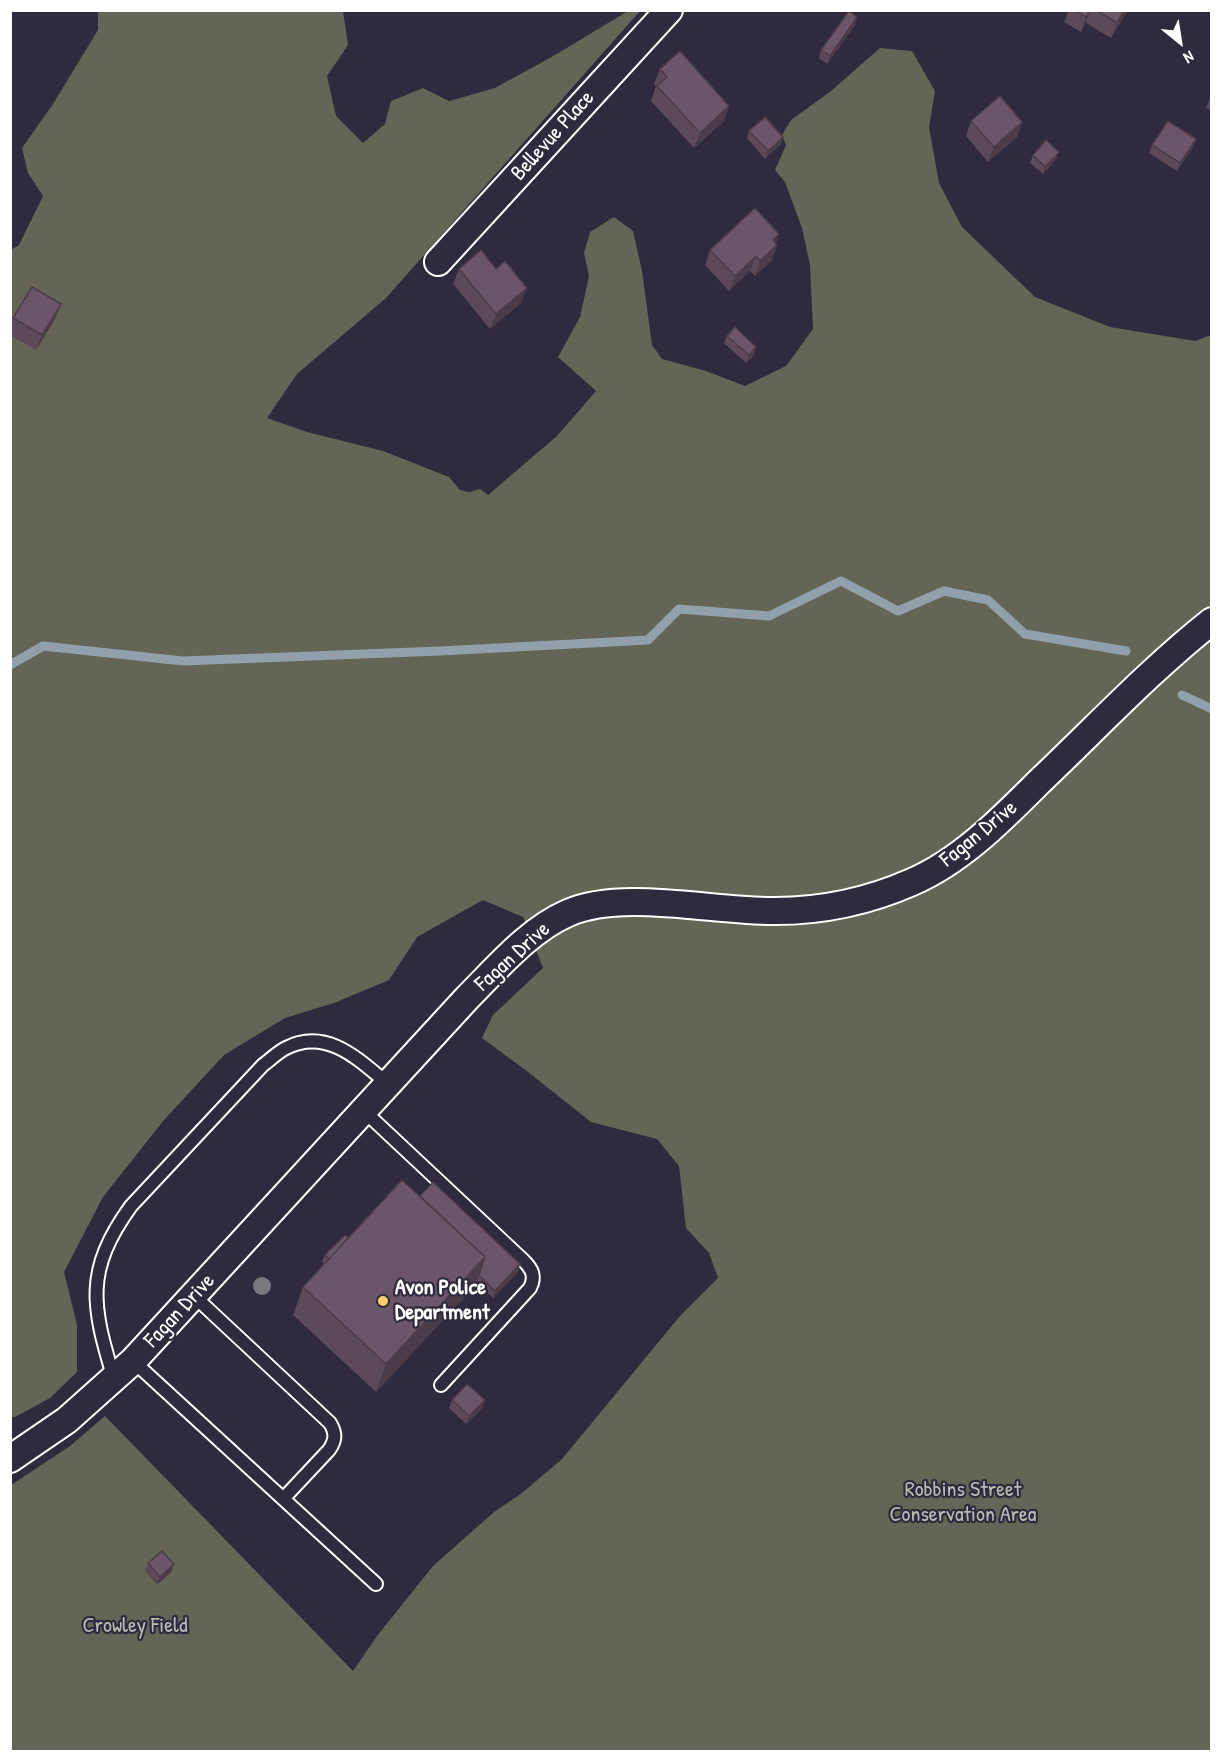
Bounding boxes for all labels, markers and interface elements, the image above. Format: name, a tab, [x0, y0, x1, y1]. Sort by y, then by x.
north arrow	[1150, 12, 1210, 72]
text: N	[1180, 46, 1198, 69]
street label: Bellevue Place	[506, 86, 600, 186]
street label: Fagan Drive	[935, 795, 1023, 873]
street label: Fagan Drive	[470, 917, 556, 997]
street label: Fagan Drive	[139, 1268, 221, 1354]
place label: Avon Police Department	[395, 1275, 490, 1326]
marker: Avon Police Department	[376, 1294, 390, 1308]
park label: Robbins Street Conservation Area	[890, 1477, 1036, 1528]
park label: Crowley Field	[83, 1613, 187, 1639]

